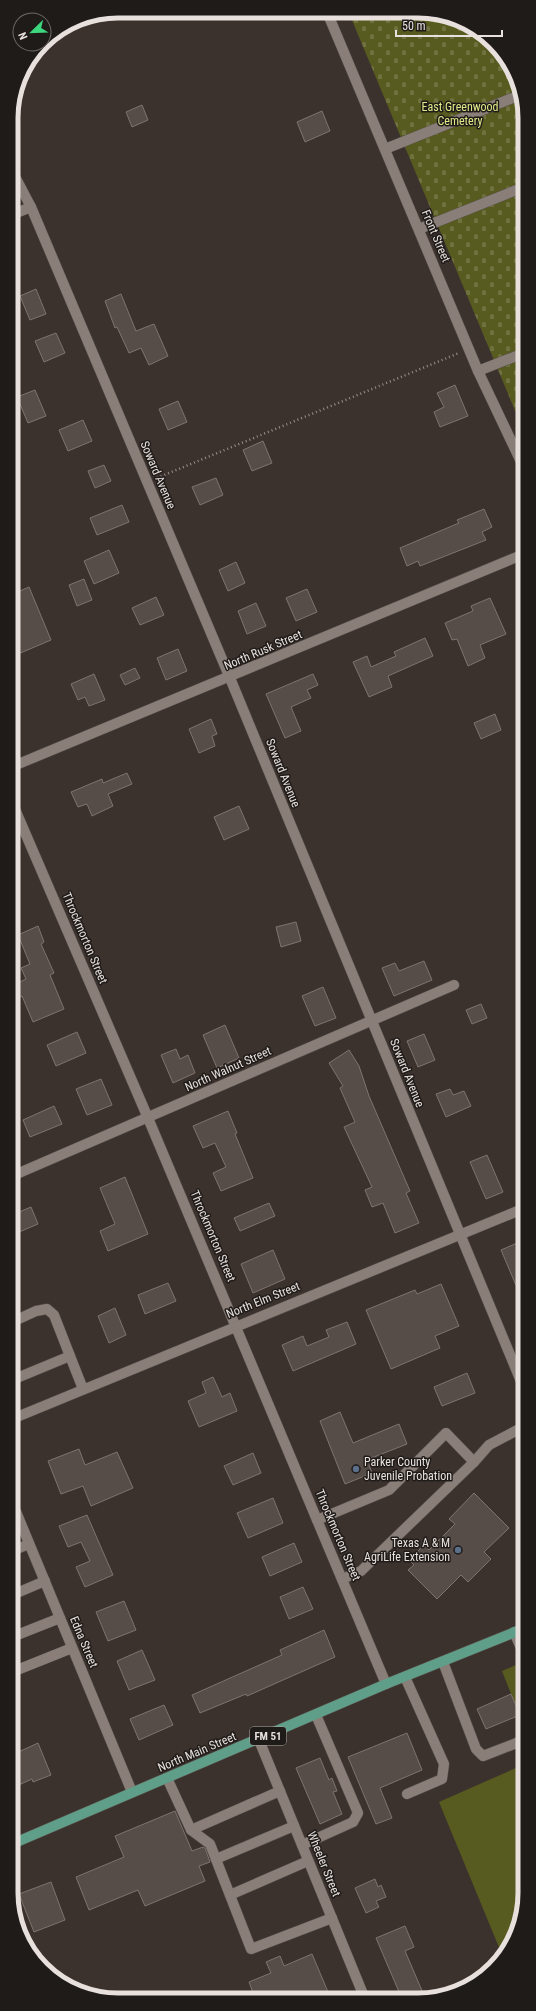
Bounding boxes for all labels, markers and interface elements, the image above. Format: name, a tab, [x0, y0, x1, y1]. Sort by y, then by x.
north arrow	[12, 12, 52, 52]
scale bar	[396, 12, 502, 38]
text: 50 m	[402, 19, 426, 33]
text: N	[16, 30, 31, 41]
park label: East Greenwood Cemetery	[422, 100, 499, 128]
street label: Front Street	[419, 208, 453, 265]
street label: Soward Avenue	[137, 439, 179, 511]
street label: North Rusk Street	[222, 627, 305, 673]
street label: Soward Avenue	[263, 737, 303, 810]
street label: Throckmorton Street	[59, 890, 111, 986]
street label: Soward Avenue	[387, 1037, 427, 1110]
street label: North Walnut Street	[183, 1044, 274, 1094]
street label: Throckmorton Street	[187, 1188, 239, 1284]
street label: North Elm Street	[224, 1279, 302, 1321]
place label: Parker County Juvenile Probation	[364, 1455, 452, 1483]
marker: Parker County Juvenile Probation	[351, 1464, 361, 1474]
street label: Throckmorton Street	[312, 1487, 364, 1583]
place label: Texas A & M AgriLife Extension	[364, 1536, 450, 1564]
marker: Texas A & M AgriLife Extension	[453, 1545, 463, 1555]
street label: Edna Street	[67, 1614, 101, 1670]
road number: FM 51	[250, 1727, 286, 1745]
street label: North Main Street	[156, 1729, 239, 1775]
street label: Wheeler Street	[305, 1829, 344, 1899]

